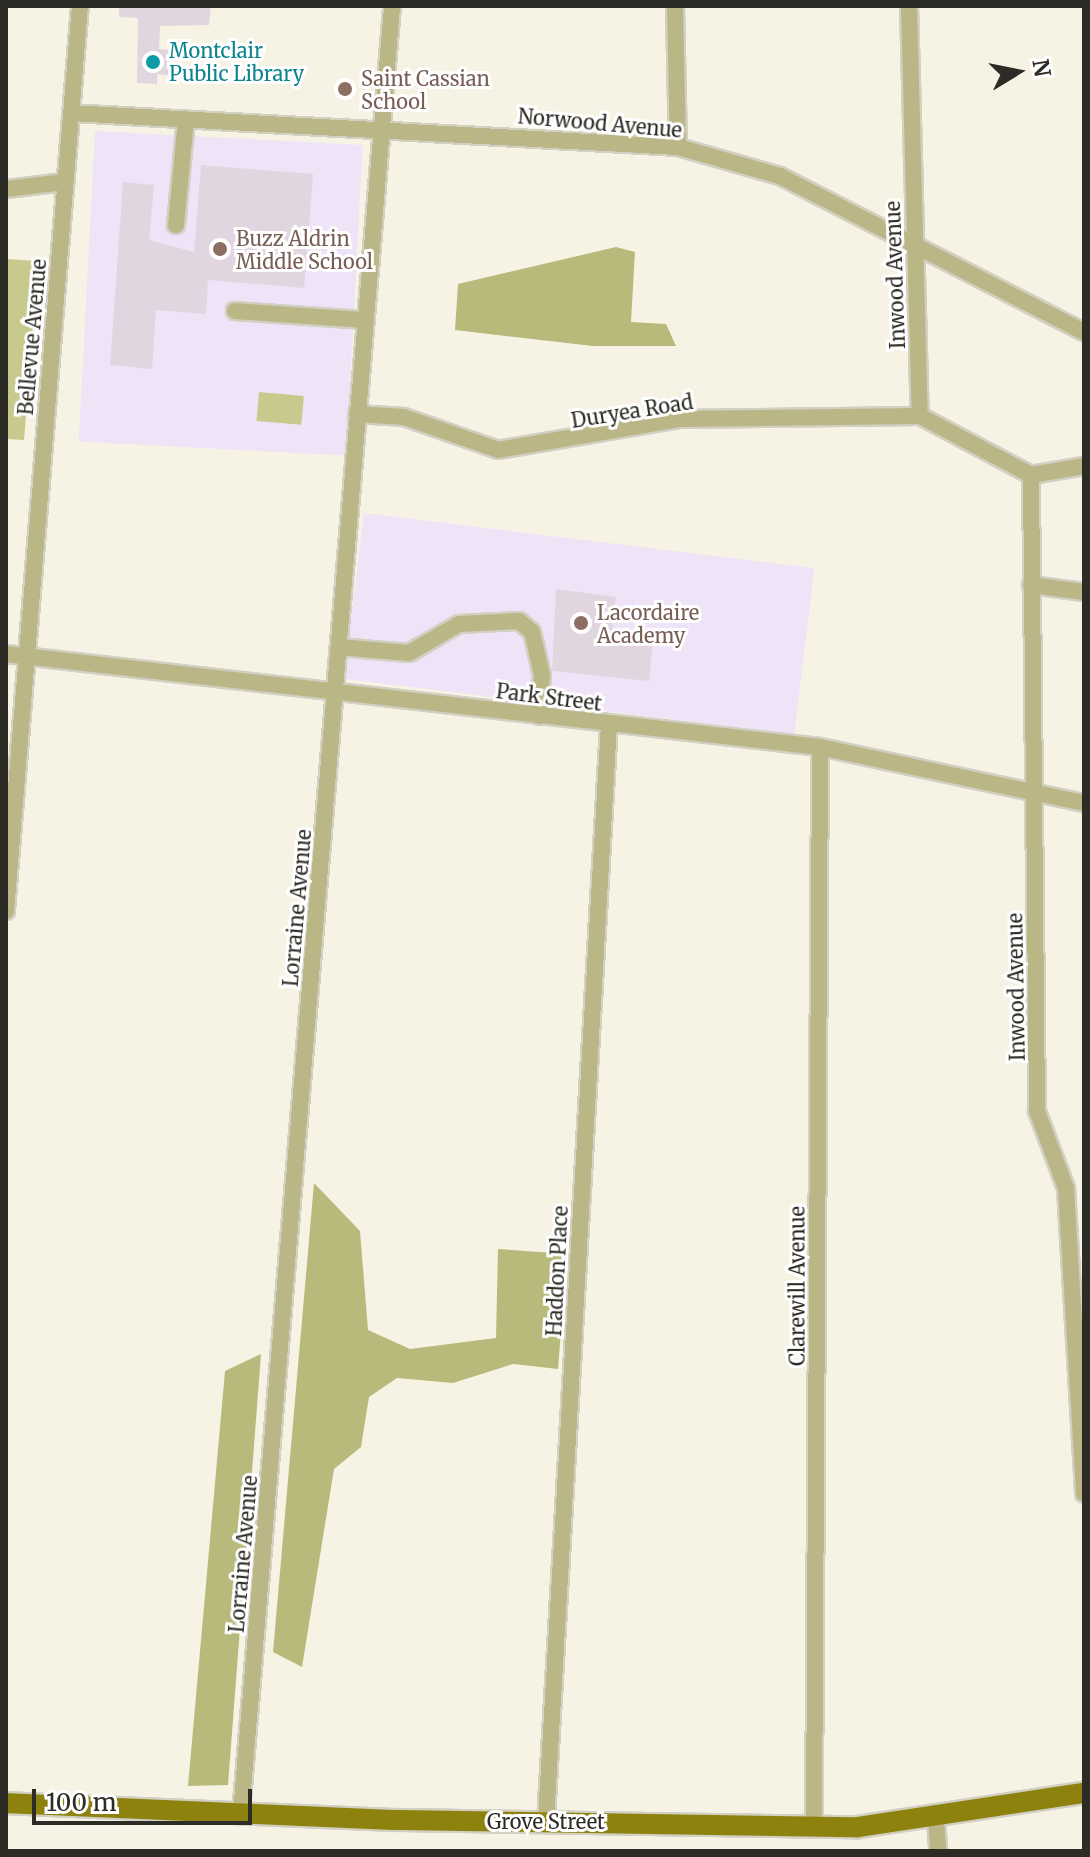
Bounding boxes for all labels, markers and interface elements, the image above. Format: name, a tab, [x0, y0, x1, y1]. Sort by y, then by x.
north arrow	[978, 32, 1058, 112]
place label: Montclair Public Library	[169, 38, 304, 85]
marker: Montclair Public Library	[144, 53, 162, 71]
text: N	[1026, 57, 1057, 79]
place label: Saint Cassian School	[361, 66, 490, 113]
marker: Saint Cassian School	[336, 80, 354, 98]
street label: Norwood Avenue	[517, 104, 683, 142]
street label: Inwood Avenue	[880, 201, 910, 349]
place label: Buzz Aldrin Middle School	[236, 226, 373, 273]
marker: Buzz Aldrin Middle School	[211, 240, 229, 258]
street label: Bellevue Avenue	[13, 258, 51, 416]
street label: Duryea Road	[569, 390, 695, 432]
place label: Lacordaire Academy	[597, 600, 699, 647]
marker: Lacordaire Academy	[572, 614, 590, 632]
street label: Park Street	[495, 679, 603, 715]
street label: Lorraine Avenue	[278, 828, 316, 988]
street label: Inwood Avenue	[1003, 913, 1029, 1061]
street label: Haddon Place	[542, 1205, 572, 1337]
street label: Clarewill Avenue	[785, 1206, 809, 1366]
street label: Lorraine Avenue	[224, 1474, 262, 1634]
scale bar	[36, 1773, 256, 1823]
text: 100 m	[46, 1787, 116, 1818]
street label: Grove Street	[487, 1809, 605, 1833]

